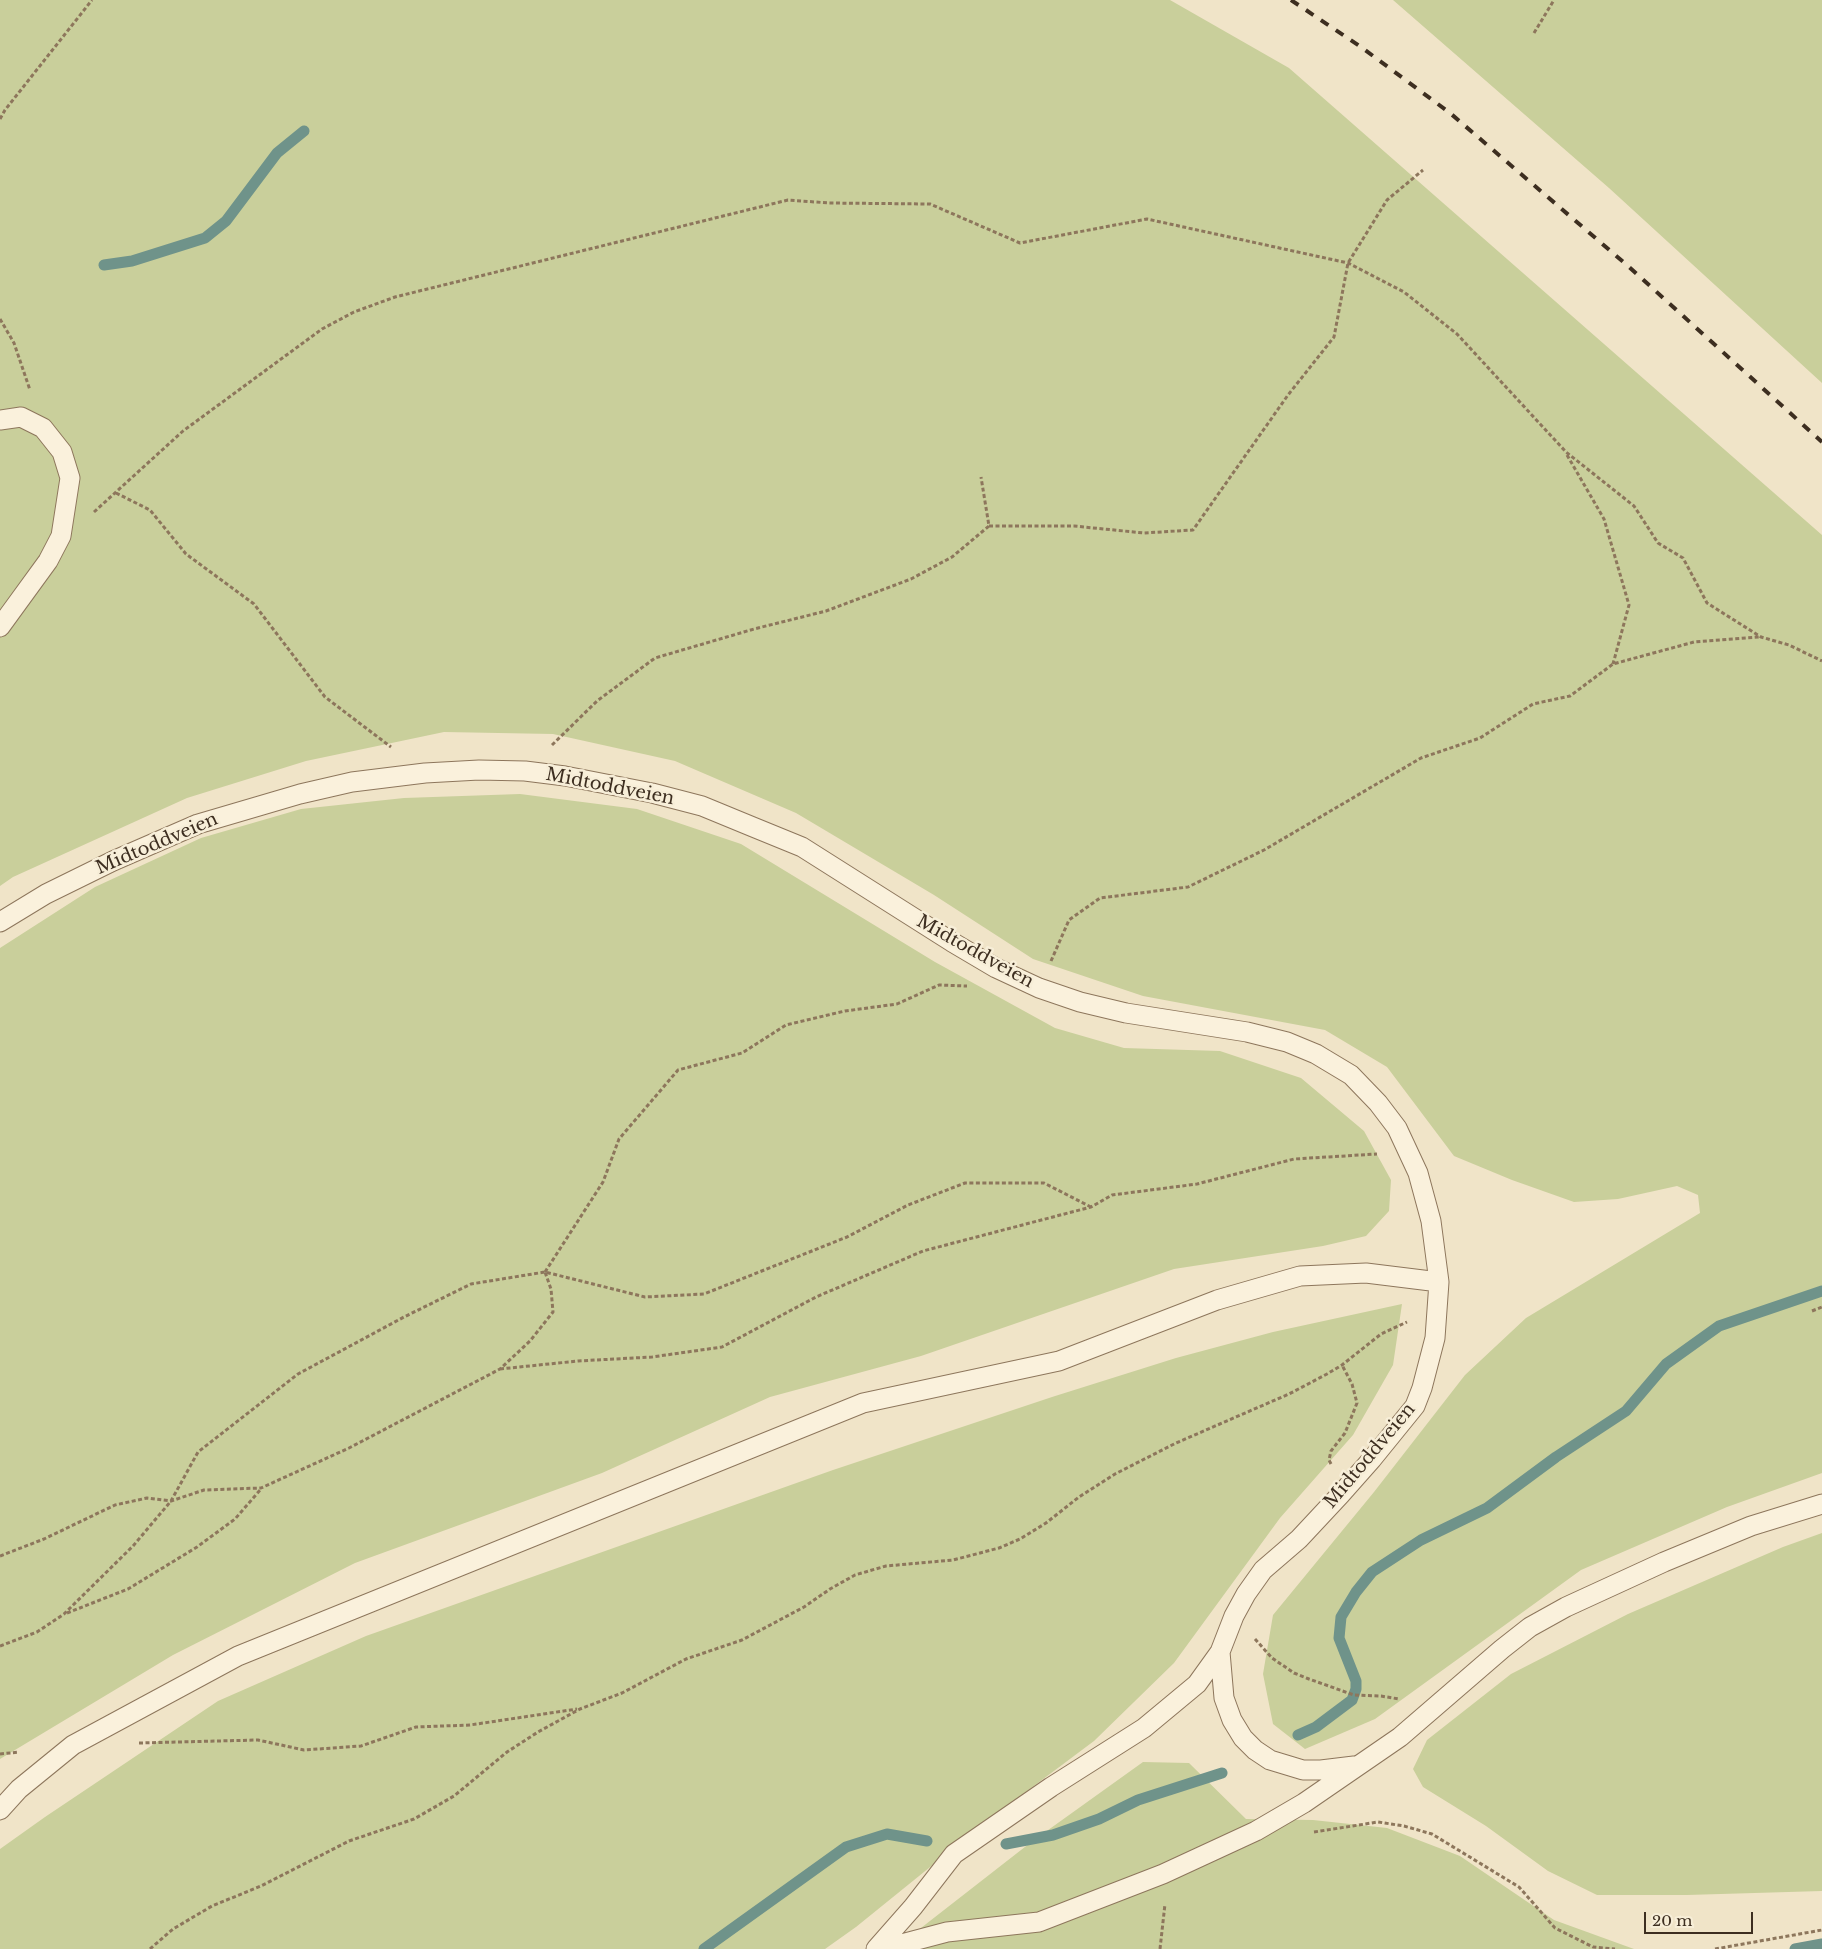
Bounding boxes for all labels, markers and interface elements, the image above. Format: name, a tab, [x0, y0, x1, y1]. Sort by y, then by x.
street label: Midtoddveien	[544, 764, 676, 810]
street label: Midtoddveien	[93, 809, 221, 879]
street label: Midtoddveien	[913, 911, 1037, 993]
street label: Midtoddveien	[1320, 1399, 1420, 1513]
scale bar	[1647, 1902, 1756, 1934]
text: 20 m	[1652, 1911, 1692, 1930]

